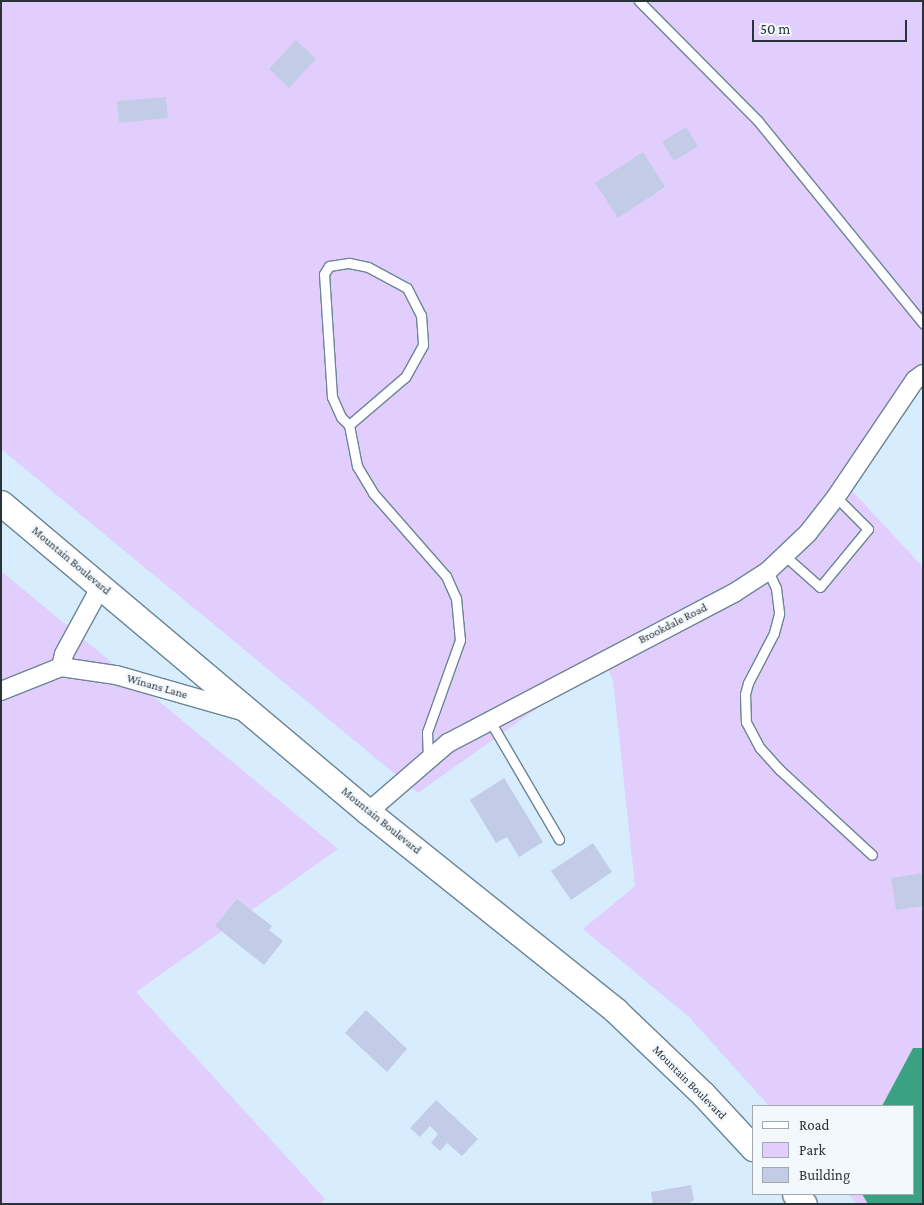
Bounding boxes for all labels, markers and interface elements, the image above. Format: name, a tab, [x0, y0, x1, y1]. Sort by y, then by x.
scale bar	[754, 10, 909, 42]
text: 50 m	[760, 21, 790, 37]
street label: Mountain Boulevard	[29, 524, 113, 598]
street label: Brookdale Road	[636, 601, 710, 647]
street label: Winans Lane	[125, 671, 189, 703]
street label: Mountain Boulevard	[338, 784, 424, 858]
street label: Mountain Boulevard	[649, 1043, 729, 1123]
legend	[752, 1105, 914, 1195]
text: Road	[799, 1117, 829, 1133]
text: Park	[799, 1142, 826, 1158]
text: Building	[799, 1167, 850, 1183]

